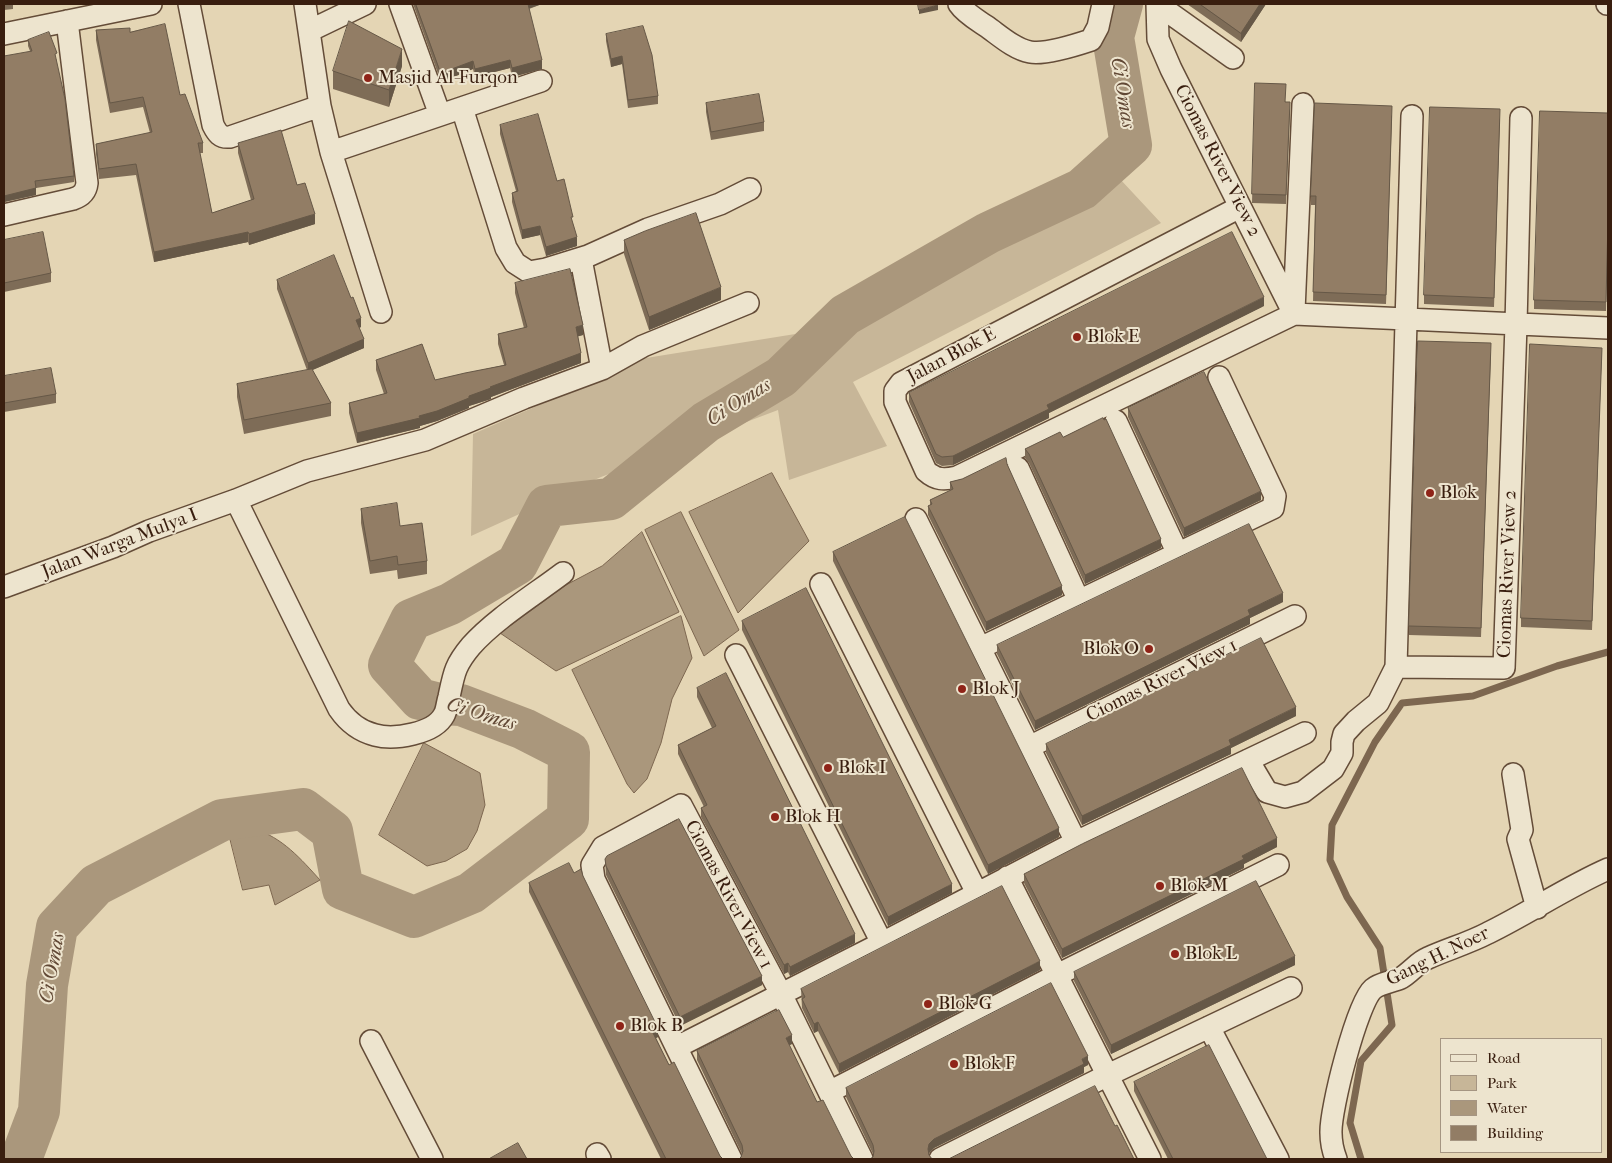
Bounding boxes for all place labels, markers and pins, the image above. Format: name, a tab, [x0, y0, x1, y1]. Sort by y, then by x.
place label: Masjid Al-Furqon	[378, 67, 518, 89]
marker: Masjid Al-Furqon	[362, 72, 374, 84]
place label: Blok E	[1087, 326, 1139, 348]
marker: Blok E	[1071, 331, 1083, 343]
place label: Blok	[1440, 482, 1477, 504]
marker: Blok	[1424, 487, 1436, 499]
place label: Blok O	[1083, 638, 1139, 660]
marker: Blok O	[1143, 643, 1155, 655]
place label: Blok J	[972, 678, 1020, 700]
marker: Blok J	[956, 683, 968, 695]
place label: Blok I	[838, 757, 886, 779]
marker: Blok I	[822, 762, 834, 774]
place label: Blok H	[785, 806, 841, 828]
marker: Blok H	[769, 811, 781, 823]
place label: Blok M	[1170, 875, 1228, 897]
marker: Blok M	[1154, 880, 1166, 892]
place label: Blok L	[1185, 943, 1237, 965]
marker: Blok L	[1169, 948, 1181, 960]
place label: Blok G	[938, 993, 992, 1015]
marker: Blok G	[922, 998, 934, 1010]
place label: Blok B	[630, 1015, 683, 1037]
marker: Blok B	[614, 1020, 626, 1032]
place label: Blok F	[964, 1053, 1015, 1075]
marker: Blok F	[948, 1058, 960, 1070]

